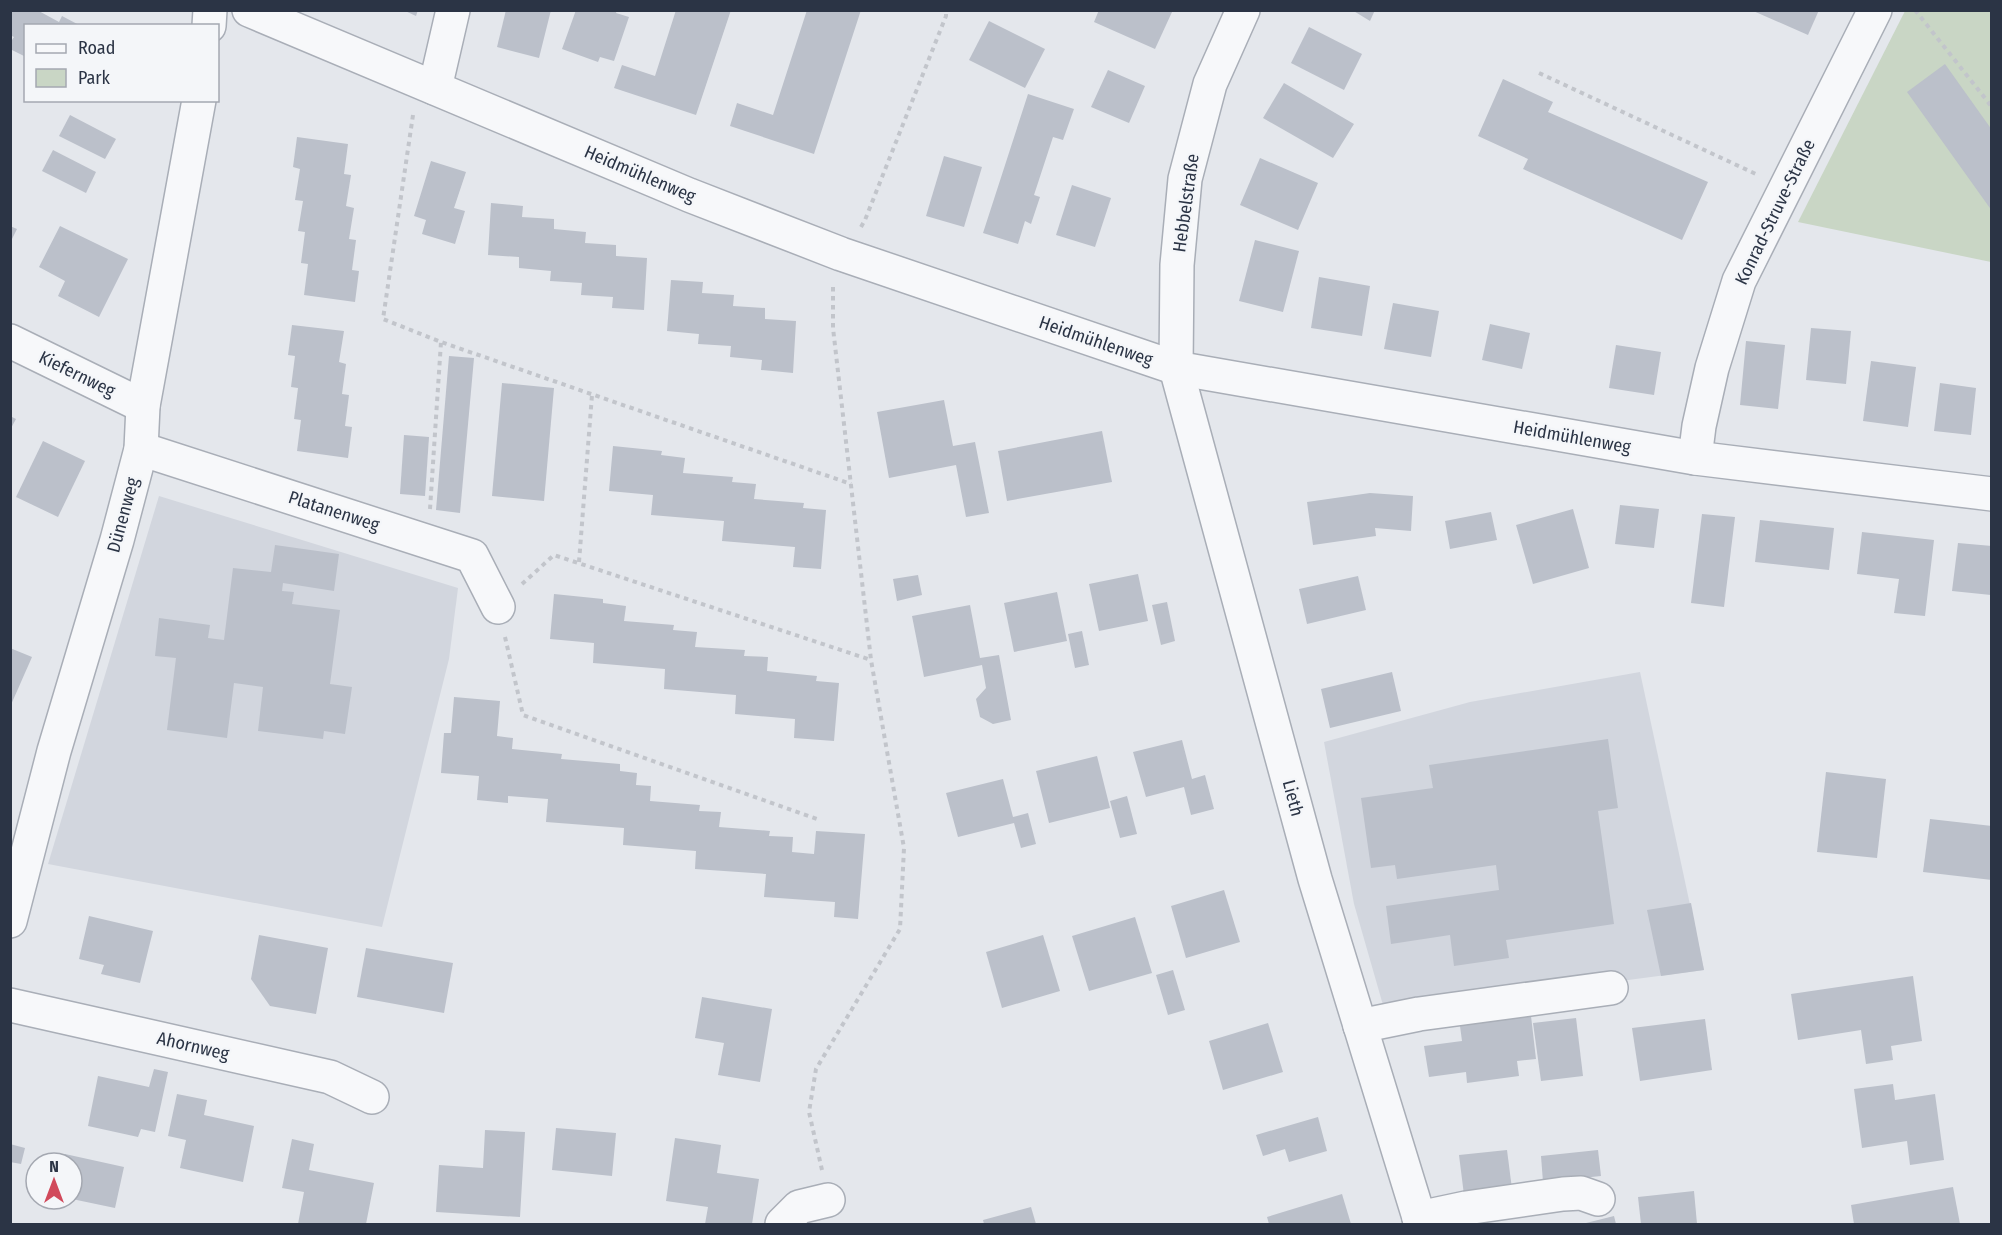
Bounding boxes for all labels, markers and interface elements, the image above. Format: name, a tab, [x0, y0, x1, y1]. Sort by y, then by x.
legend	[24, 24, 219, 102]
text: Road	[78, 37, 115, 59]
text: Park	[78, 67, 111, 89]
street label: Konrad-Struve-Straße	[1730, 135, 1820, 288]
street label: Heidmühlenweg	[581, 141, 700, 208]
street label: Hebbelstraße	[1168, 152, 1204, 254]
street label: Heidmühlenweg	[1036, 311, 1156, 371]
street label: Kiefernweg	[35, 346, 119, 402]
street label: Heidmühlenweg	[1512, 416, 1633, 458]
street label: Dünenweg	[102, 475, 144, 555]
street label: Platanenweg	[286, 486, 383, 536]
street label: Lieth	[1278, 777, 1308, 819]
street label: Ahornweg	[155, 1027, 232, 1065]
north arrow	[24, 1151, 84, 1211]
text: N	[49, 1157, 59, 1176]

